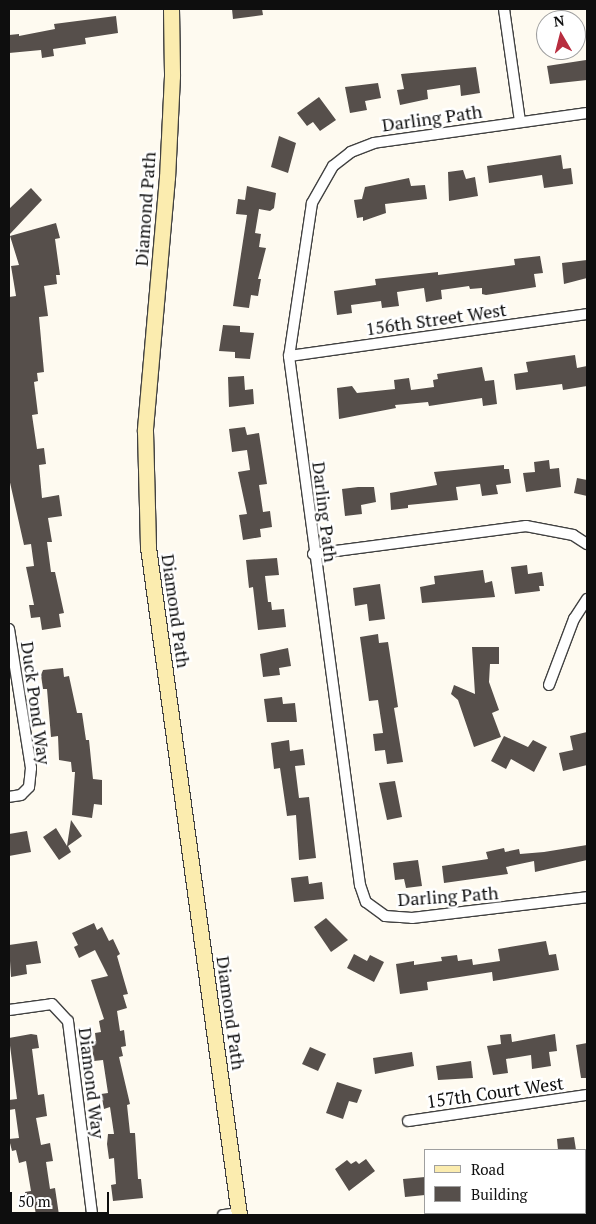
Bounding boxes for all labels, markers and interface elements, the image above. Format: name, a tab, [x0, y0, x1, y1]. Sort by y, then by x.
north arrow	[536, 10, 586, 60]
text: N	[552, 10, 566, 31]
street label: Darling Path	[380, 100, 484, 136]
street label: Diamond Path	[130, 151, 160, 267]
street label: 156th Street West	[364, 298, 508, 340]
street label: Darling Path	[308, 460, 342, 564]
street label: Diamond Path	[157, 553, 195, 669]
street label: Duck Pond Way	[17, 640, 55, 766]
street label: Darling Path	[397, 882, 499, 910]
street label: Diamond Path	[212, 955, 250, 1071]
street label: Diamond Way	[74, 1026, 110, 1140]
street label: 157th Court West	[425, 1072, 565, 1112]
legend	[424, 1149, 586, 1214]
text: Road	[471, 1159, 504, 1179]
scale bar	[12, 1182, 111, 1214]
text: Building	[471, 1184, 528, 1204]
text: 50 m	[18, 1191, 51, 1211]

